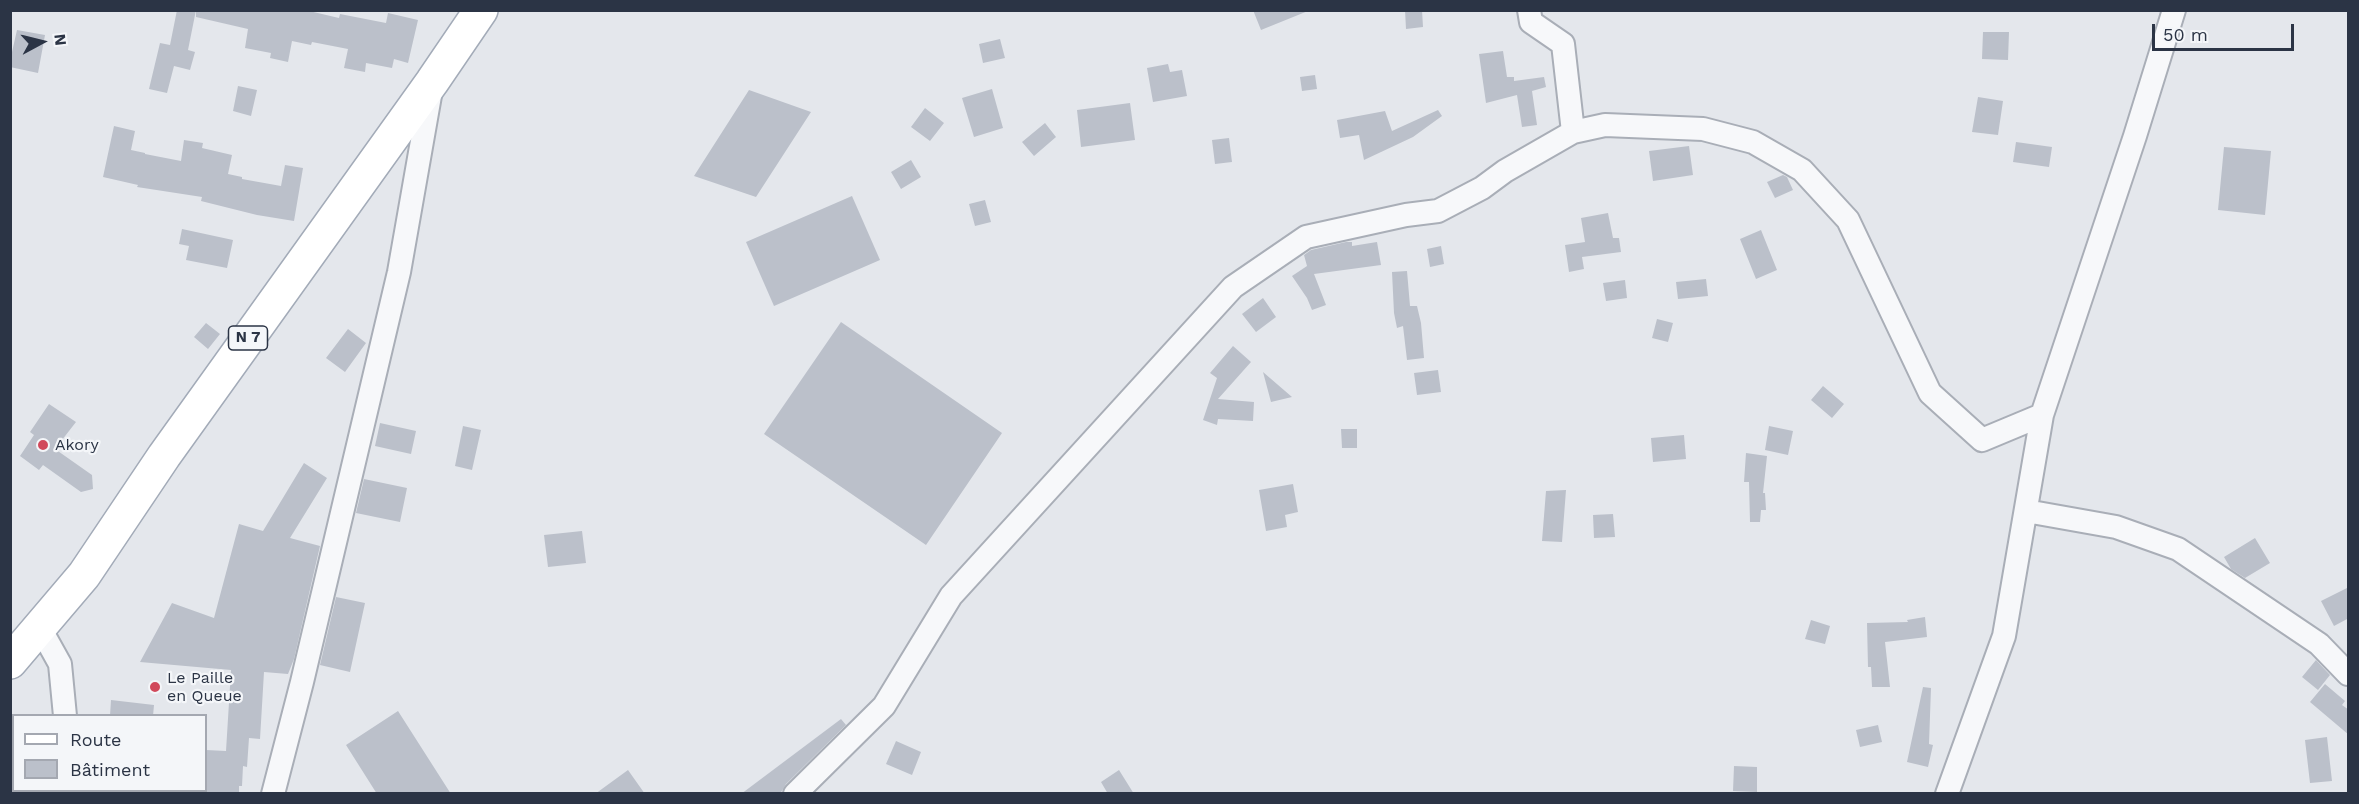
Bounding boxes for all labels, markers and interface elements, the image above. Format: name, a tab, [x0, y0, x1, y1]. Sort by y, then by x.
north arrow	[12, 12, 72, 72]
scale bar	[2155, 12, 2298, 50]
text: 50 m	[2163, 24, 2208, 45]
text: N	[50, 33, 71, 47]
road number: N 7	[228, 326, 268, 350]
place label: Akory	[55, 435, 99, 455]
marker: Akory	[36, 438, 50, 452]
place label: Le Paille en Queue	[167, 668, 242, 706]
marker: Le Paille en Queue	[148, 680, 162, 694]
legend	[12, 714, 207, 792]
text: Route	[70, 729, 122, 750]
text: Bâtiment	[70, 759, 150, 780]

